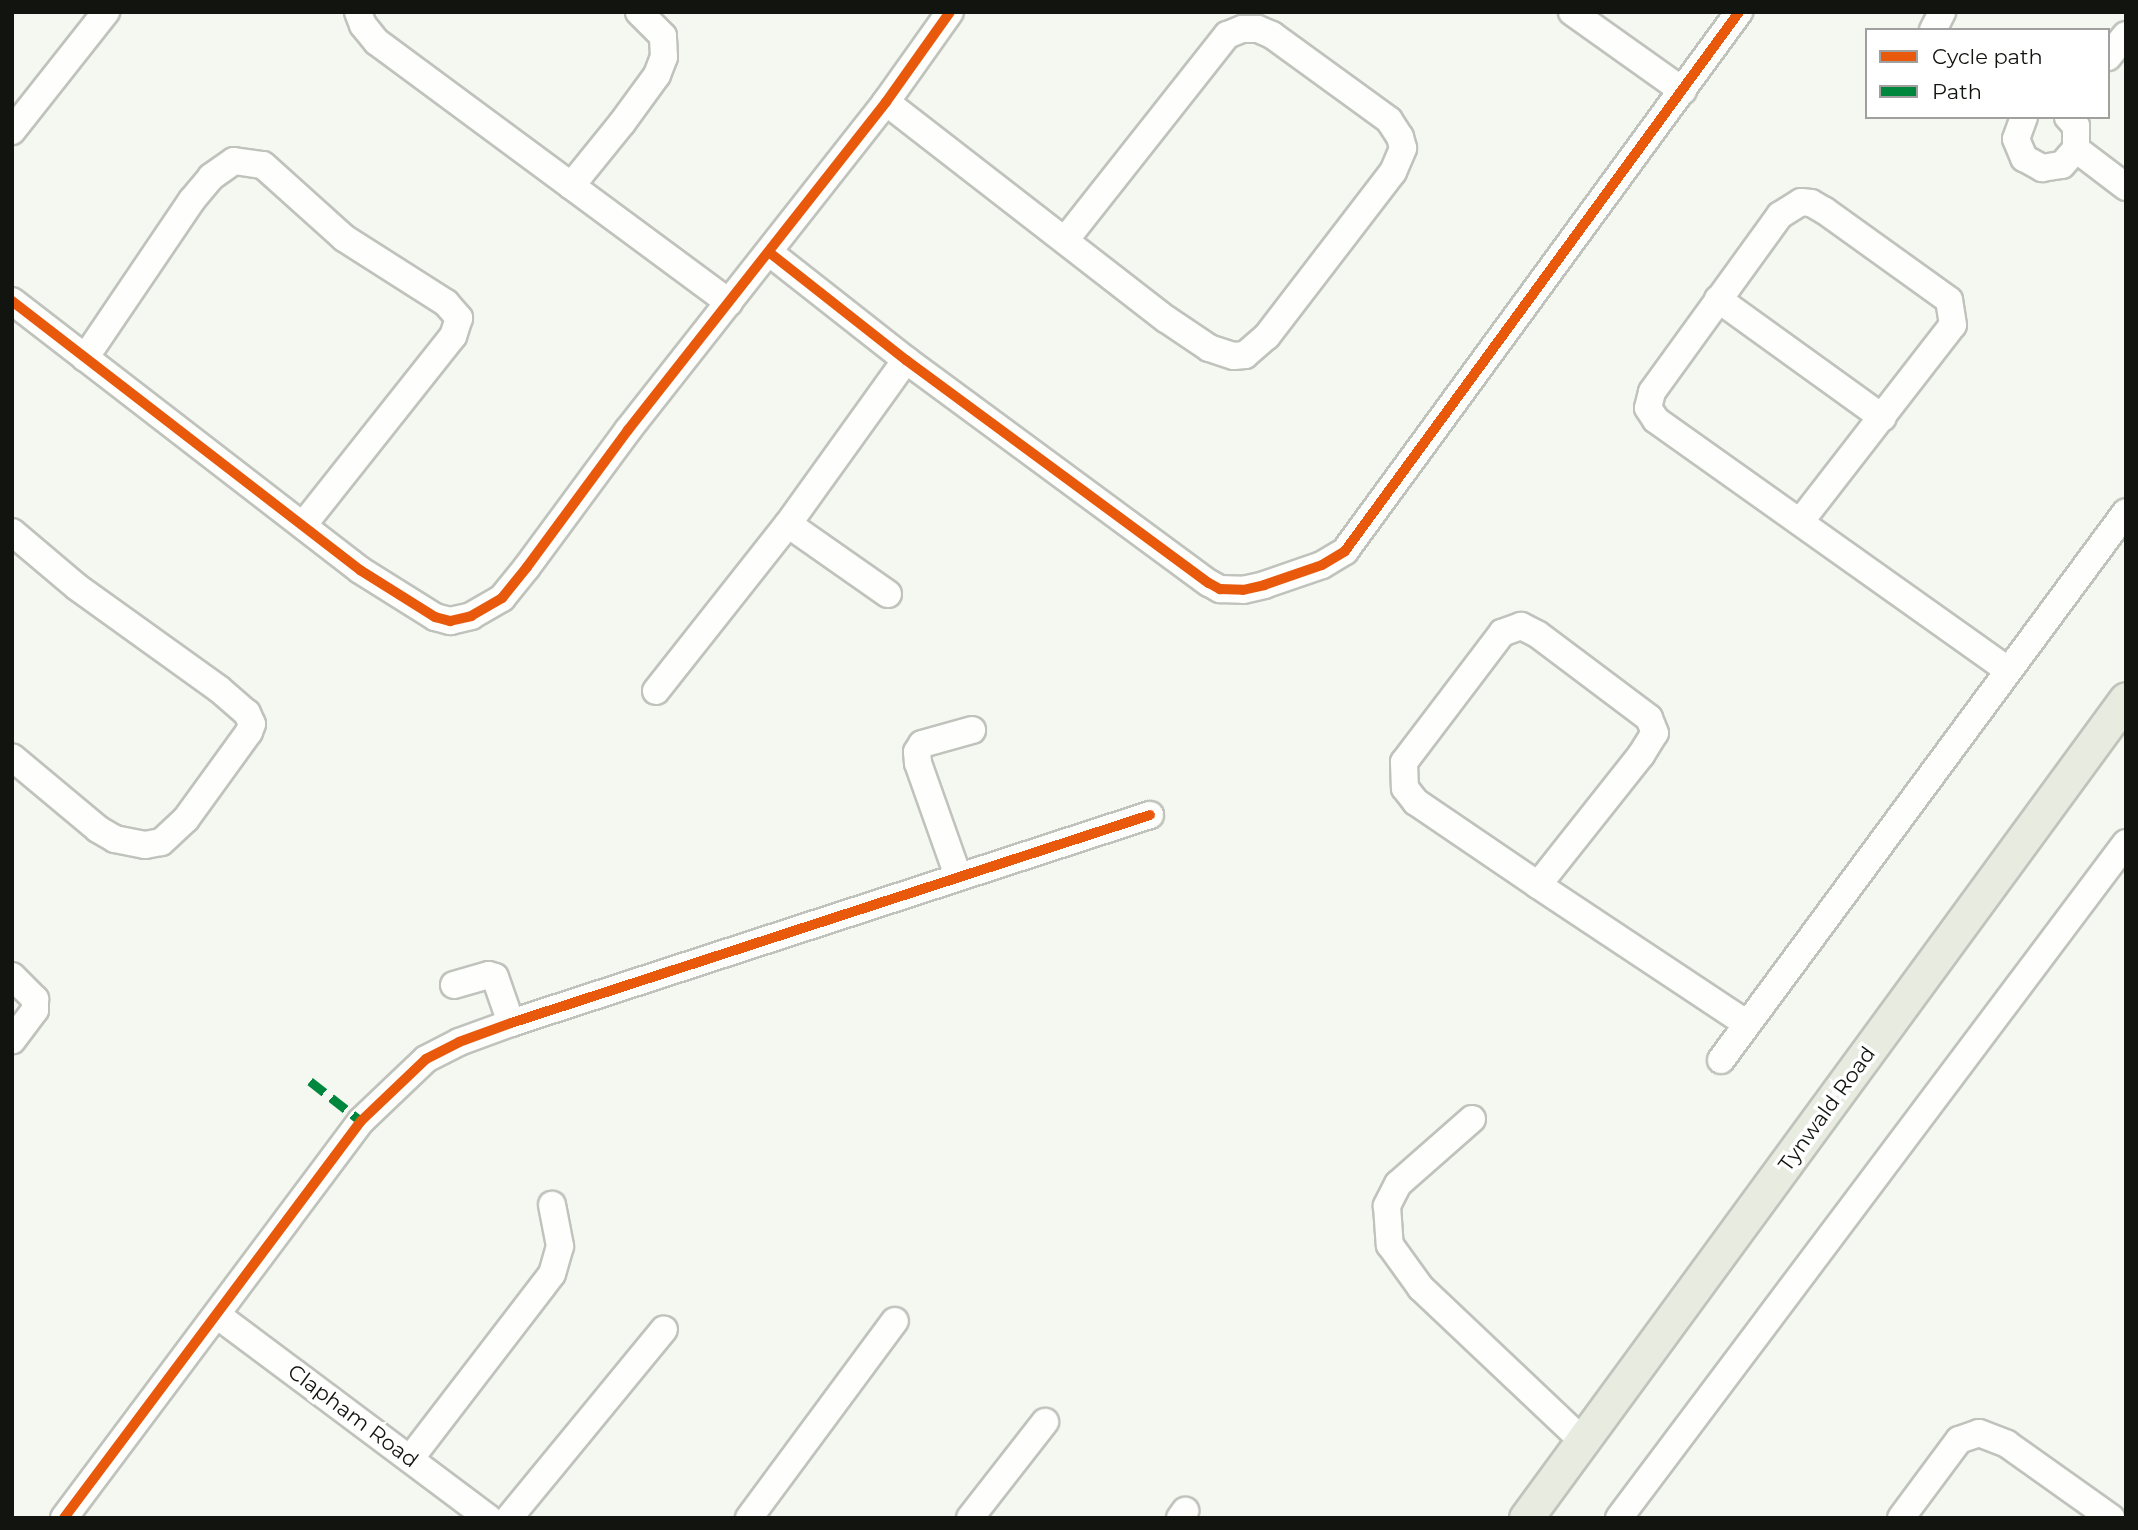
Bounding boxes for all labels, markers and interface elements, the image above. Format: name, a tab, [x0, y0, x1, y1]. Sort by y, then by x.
legend	[1865, 28, 2110, 119]
text: Cycle path	[1932, 44, 2043, 69]
text: Path	[1932, 79, 1982, 104]
street label: Tynwald Road	[1773, 1042, 1881, 1176]
street label: Clapham Road	[283, 1359, 423, 1473]

